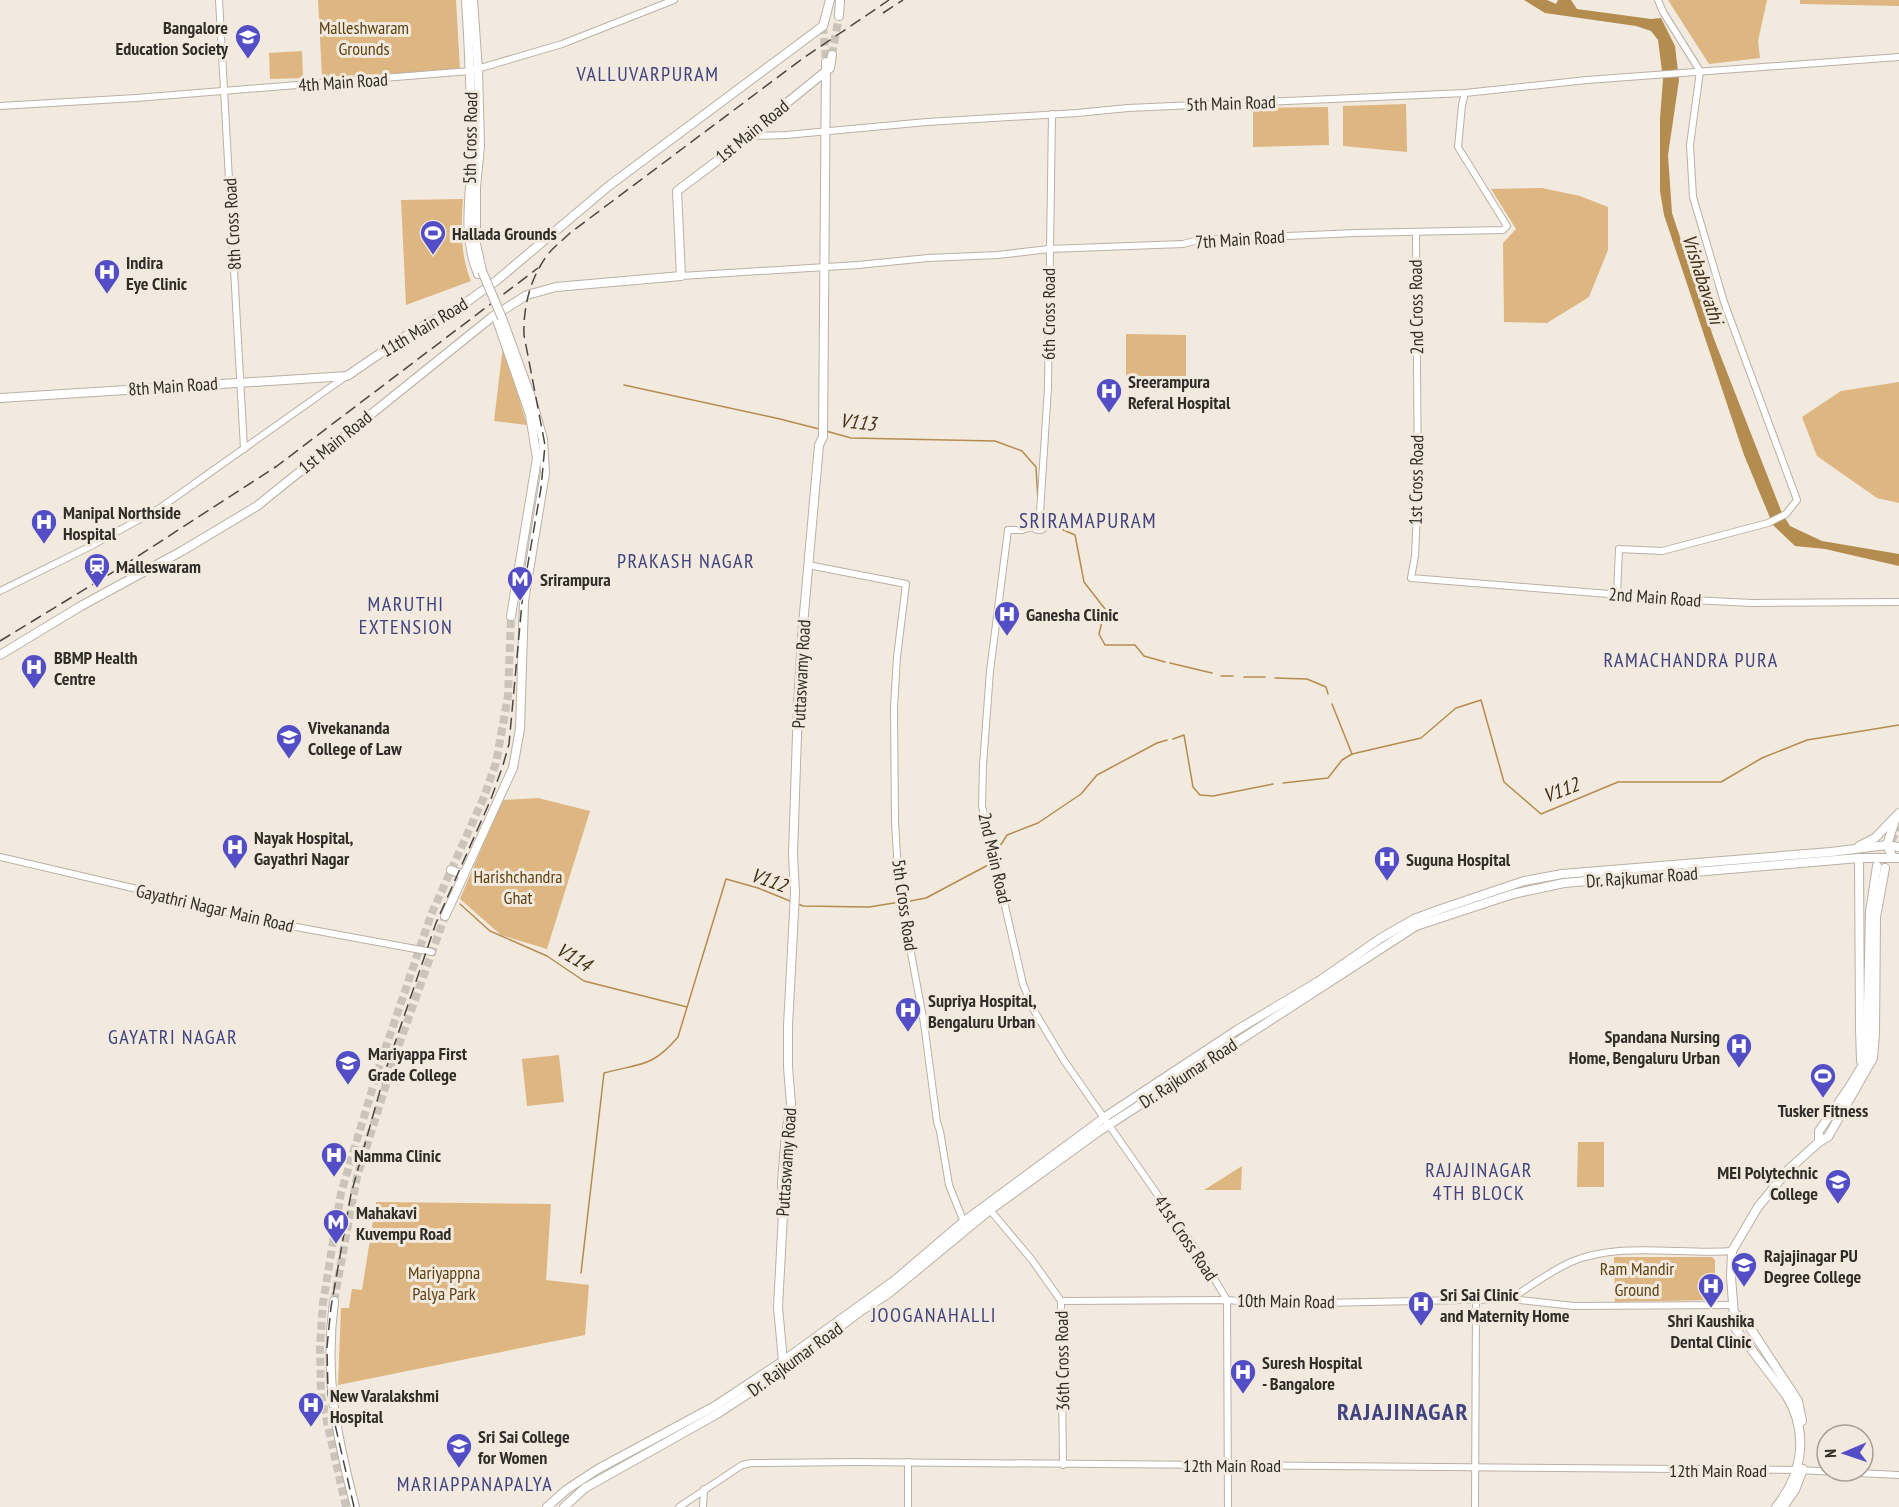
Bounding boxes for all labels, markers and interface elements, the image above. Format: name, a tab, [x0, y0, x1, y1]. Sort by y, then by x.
place label: Bangalore Education Society	[115, 16, 229, 60]
park label: Malleshwaram Grounds	[319, 16, 409, 60]
school or university icon: Bangalore Education Society	[233, 22, 263, 60]
district label: VALLUVARPURAM	[576, 61, 719, 87]
street label: 4th Main Road	[297, 67, 389, 97]
street label: 5th Main Road	[1186, 90, 1276, 116]
street label: 5th Cross Road	[458, 92, 482, 184]
street label: 1st Main Road	[711, 94, 793, 168]
street label: 8th Cross Road	[218, 177, 246, 271]
sports icon: Hallada Grounds	[418, 218, 448, 256]
place label: Hallada Grounds	[452, 222, 557, 245]
street label: 7th Main Road	[1194, 224, 1286, 254]
water label: Vrishabavathi	[1676, 231, 1731, 330]
place label: Indira Eye Clinic	[126, 251, 188, 295]
hospital icon: Indira Eye Clinic	[92, 257, 122, 295]
street label: 2nd Cross Road	[1404, 259, 1428, 355]
street label: 6th Cross Road	[1037, 268, 1060, 360]
street label: 11th Main Road	[376, 292, 472, 362]
place label: Sreerampura Referal Hospital	[1128, 370, 1231, 414]
street label: 8th Main Road	[127, 371, 219, 401]
hospital icon: Sreerampura Referal Hospital	[1094, 376, 1124, 414]
street label: 1st Main Road	[294, 405, 376, 479]
water label: V113	[839, 407, 879, 437]
street label: 1st Cross Road	[1404, 435, 1428, 525]
place label: Manipal Northside Hospital	[63, 501, 181, 545]
hospital icon: Manipal Northside Hospital	[29, 507, 59, 545]
district label: SRIRAMAPURAM	[1019, 507, 1157, 534]
district label: PRAKASH NAGAR	[617, 548, 755, 574]
station icon: Malleswaram	[82, 551, 112, 589]
place label: Malleswaram	[116, 555, 201, 578]
metro station icon: Srirampura	[505, 564, 535, 602]
place label: Srirampura	[540, 568, 611, 591]
street label: 2nd Main Road	[1608, 582, 1702, 612]
district label: MARUTHI EXTENSION	[359, 591, 453, 640]
hospital icon: Ganesha Clinic	[992, 599, 1022, 637]
place label: Ganesha Clinic	[1026, 603, 1119, 626]
street label: Puttaswamy Road	[787, 619, 815, 729]
place label: BBMP Health Centre	[54, 646, 138, 690]
district label: RAMACHANDRA PURA	[1603, 647, 1779, 673]
hospital icon: BBMP Health Centre	[19, 652, 49, 690]
place label: Vivekananda College of Law	[307, 716, 402, 760]
school or university icon: Vivekananda College of Law	[274, 722, 304, 760]
water label: V112	[1539, 771, 1584, 809]
street label: 2nd Main Road	[973, 810, 1017, 906]
place label: Nayak Hospital, Gayathri Nagar	[254, 826, 353, 870]
hospital icon: Nayak Hospital, Gayathri Nagar	[220, 832, 250, 870]
hospital icon: Suguna Hospital	[1372, 844, 1402, 882]
place label: Suguna Hospital	[1406, 848, 1511, 871]
street label: 5th Cross Road	[887, 858, 923, 952]
water label: V112	[748, 862, 792, 899]
street label: Dr. Rajkumar Road	[1585, 862, 1699, 892]
park label: Harishchandra Ghat	[473, 865, 563, 909]
street label: Gayathri Nagar Main Road	[134, 879, 296, 937]
water label: V114	[552, 937, 598, 979]
place label: Supriya Hospital, Bengaluru Urban	[928, 989, 1037, 1033]
hospital icon: Supriya Hospital, Bengaluru Urban	[893, 995, 923, 1033]
district label: GAYATRI NAGAR	[108, 1024, 238, 1050]
place label: Spandana Nursing Home, Bengaluru Urban	[1569, 1025, 1720, 1069]
hospital icon: Spandana Nursing Home, Bengaluru Urban	[1724, 1031, 1754, 1069]
street label: Dr. Rajkumar Road	[1135, 1033, 1241, 1113]
place label: Mariyappa First Grade College	[368, 1042, 468, 1086]
school or university icon: Mariyappa First Grade College	[333, 1048, 363, 1086]
sports icon: Tusker Fitness	[1808, 1061, 1838, 1099]
place label: Tusker Fitness	[1778, 1099, 1868, 1122]
street label: Puttaswamy Road	[771, 1107, 801, 1217]
hospital icon: Namma Clinic	[319, 1140, 349, 1178]
place label: Namma Clinic	[354, 1144, 442, 1167]
district label: RAJAJINAGAR 4TH BLOCK	[1425, 1157, 1533, 1206]
place label: MEI Polytechnic College	[1717, 1161, 1819, 1205]
school or university icon: MEI Polytechnic College	[1823, 1167, 1853, 1205]
street label: 41st Cross Road	[1149, 1191, 1223, 1285]
place label: Mahakavi Kuvempu Road	[356, 1201, 451, 1245]
metro station icon: Mahakavi Kuvempu Road	[321, 1207, 351, 1245]
place label: Rajajinagar PU Degree College	[1764, 1244, 1862, 1288]
school or university icon: Rajajinagar PU Degree College	[1729, 1250, 1759, 1288]
park label: Ram Mandir Ground	[1600, 1257, 1674, 1301]
park label: Mariyappna Palya Park	[408, 1261, 480, 1305]
hospital icon: Shri Kaushika Dental Clinic	[1696, 1271, 1726, 1309]
place label: Sri Sai Clinic and Maternity Home	[1440, 1283, 1570, 1327]
street label: 10th Main Road	[1237, 1289, 1335, 1313]
hospital icon: Sri Sai Clinic and Maternity Home	[1406, 1289, 1436, 1327]
district label: JOOGANAHALLI	[870, 1302, 997, 1328]
place label: Shri Kaushika Dental Clinic	[1668, 1309, 1754, 1353]
street label: 36th Cross Road	[1050, 1311, 1074, 1411]
street label: Dr. Rajkumar Road	[743, 1317, 847, 1401]
place label: Suresh Hospital - Bangalore	[1262, 1351, 1363, 1395]
hospital icon: Suresh Hospital - Bangalore	[1228, 1357, 1258, 1395]
place label: New Varalakshmi Hospital	[330, 1384, 439, 1428]
hospital icon: New Varalakshmi Hospital	[296, 1390, 326, 1428]
district label: RAJAJINAGAR	[1337, 1396, 1469, 1427]
north arrow	[1815, 1423, 1875, 1483]
place label: Sri Sai College for Women	[478, 1425, 570, 1469]
school or university icon: Sri Sai College for Women	[444, 1431, 474, 1469]
text: N	[1820, 1449, 1840, 1458]
street label: 12th Main Road	[1183, 1454, 1281, 1477]
street label: 12th Main Road	[1669, 1459, 1767, 1482]
district label: MARIAPPANAPALYA	[397, 1471, 553, 1497]

